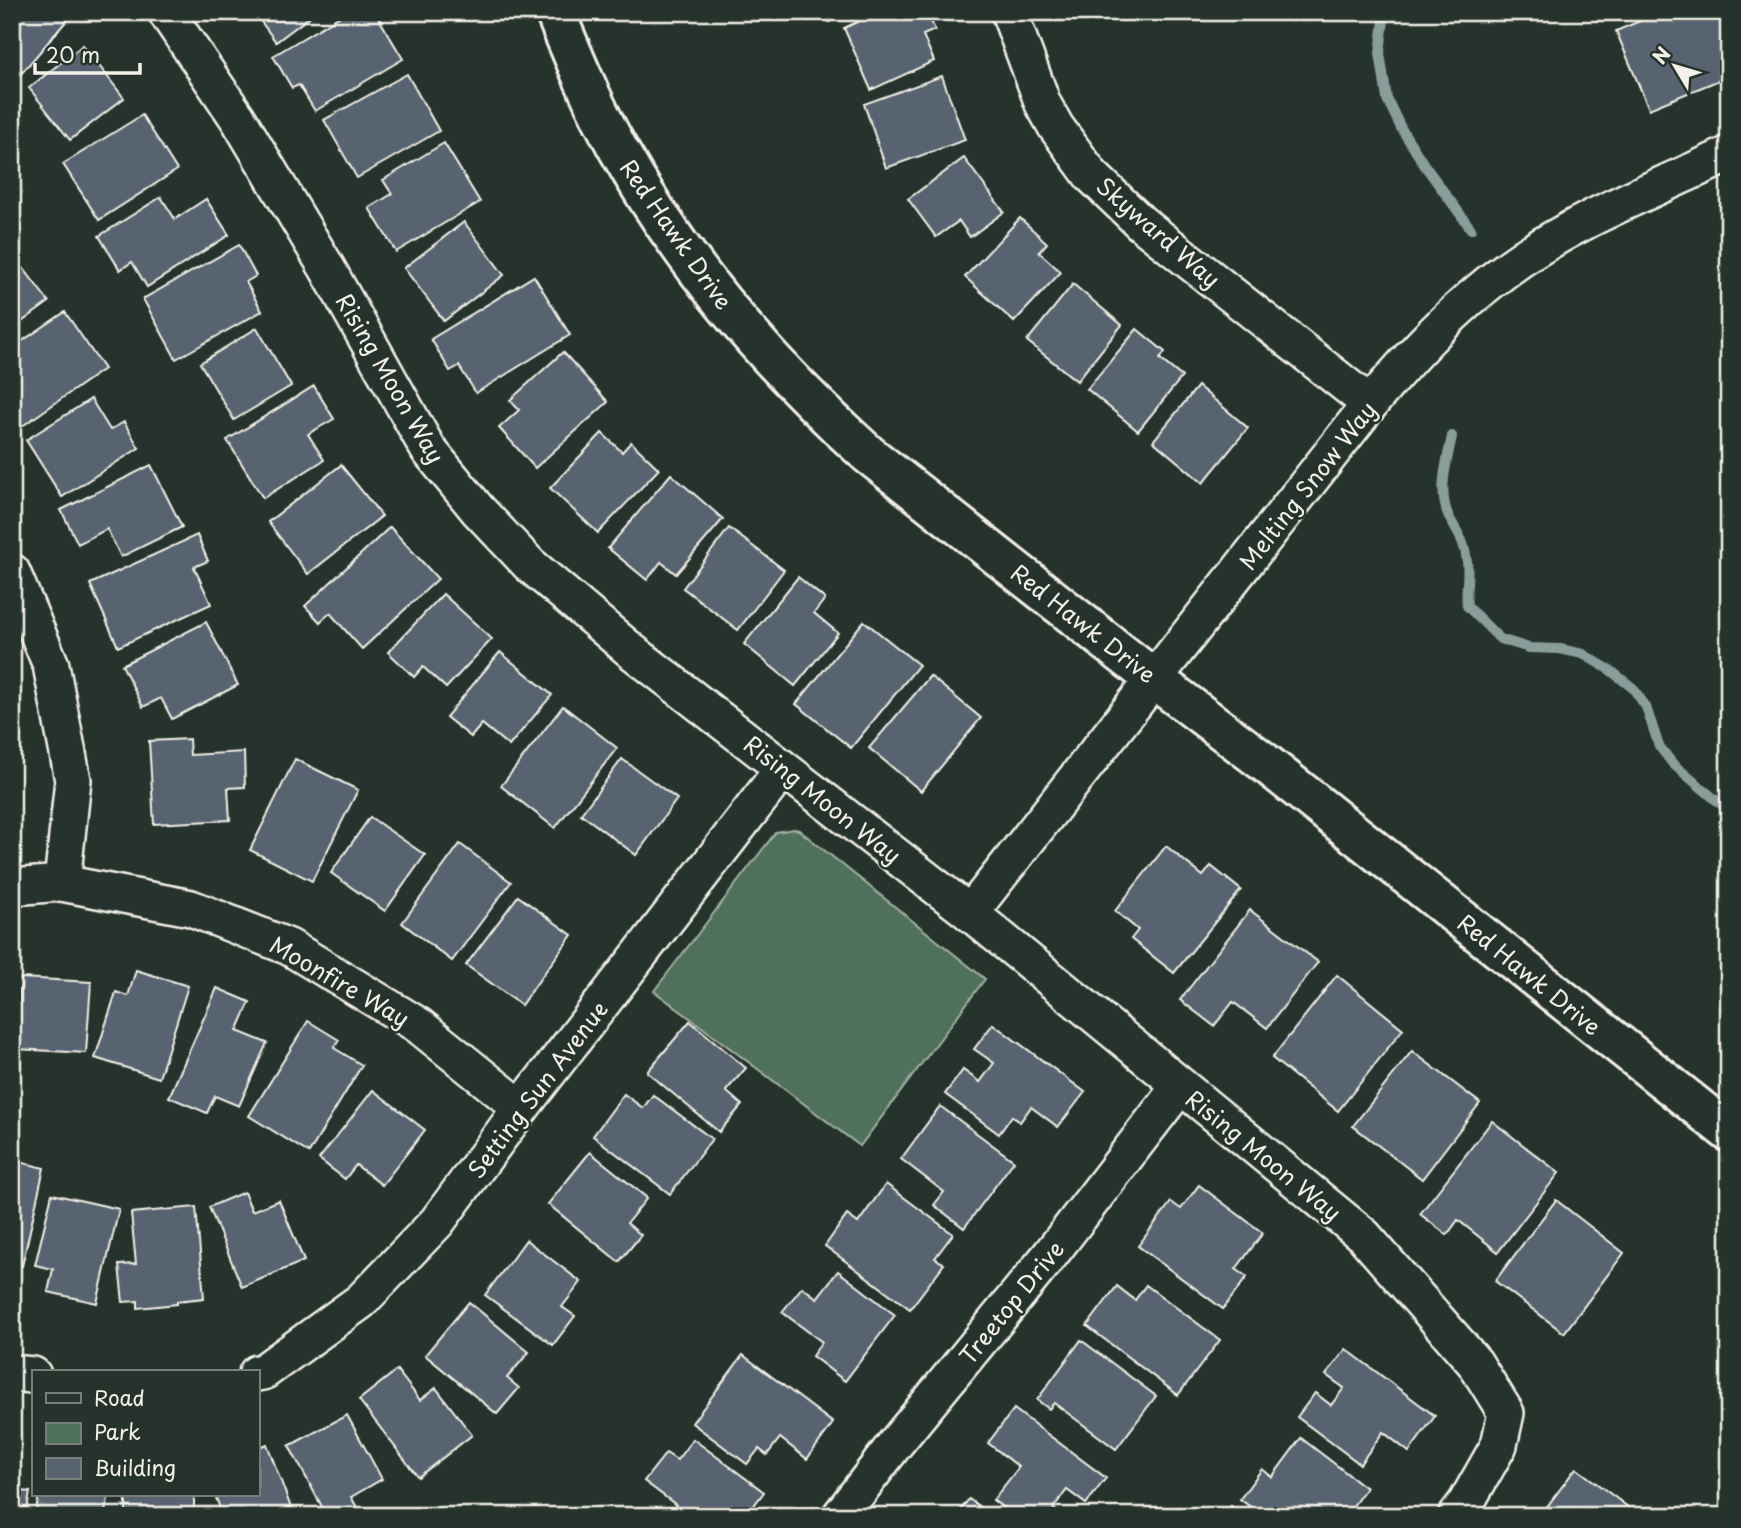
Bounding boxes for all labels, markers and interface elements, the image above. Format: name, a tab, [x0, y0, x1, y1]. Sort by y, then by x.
scale bar	[35, 32, 140, 76]
north arrow	[1640, 32, 1710, 102]
text: 20 m	[46, 38, 100, 70]
text: N	[1645, 40, 1676, 69]
street label: Red Hawk Drive	[612, 152, 742, 316]
street label: Skyward Way	[1089, 168, 1229, 296]
street label: Rising Moon Way	[328, 286, 454, 470]
street label: Melting Snow Way	[1230, 393, 1384, 577]
street label: Red Hawk Drive	[1004, 555, 1164, 691]
street label: Rising Moon Way	[737, 726, 909, 872]
street label: Red Hawk Drive	[1450, 905, 1610, 1043]
street label: Moonfire Way	[263, 927, 417, 1035]
street label: Setting Sun Avenue	[458, 993, 616, 1185]
street label: Rising Moon Way	[1179, 1081, 1349, 1229]
street label: Treetop Drive	[950, 1233, 1072, 1371]
legend	[32, 1370, 259, 1496]
text: Road	[94, 1381, 145, 1413]
text: Park	[94, 1415, 141, 1447]
text: Building	[94, 1451, 176, 1483]

